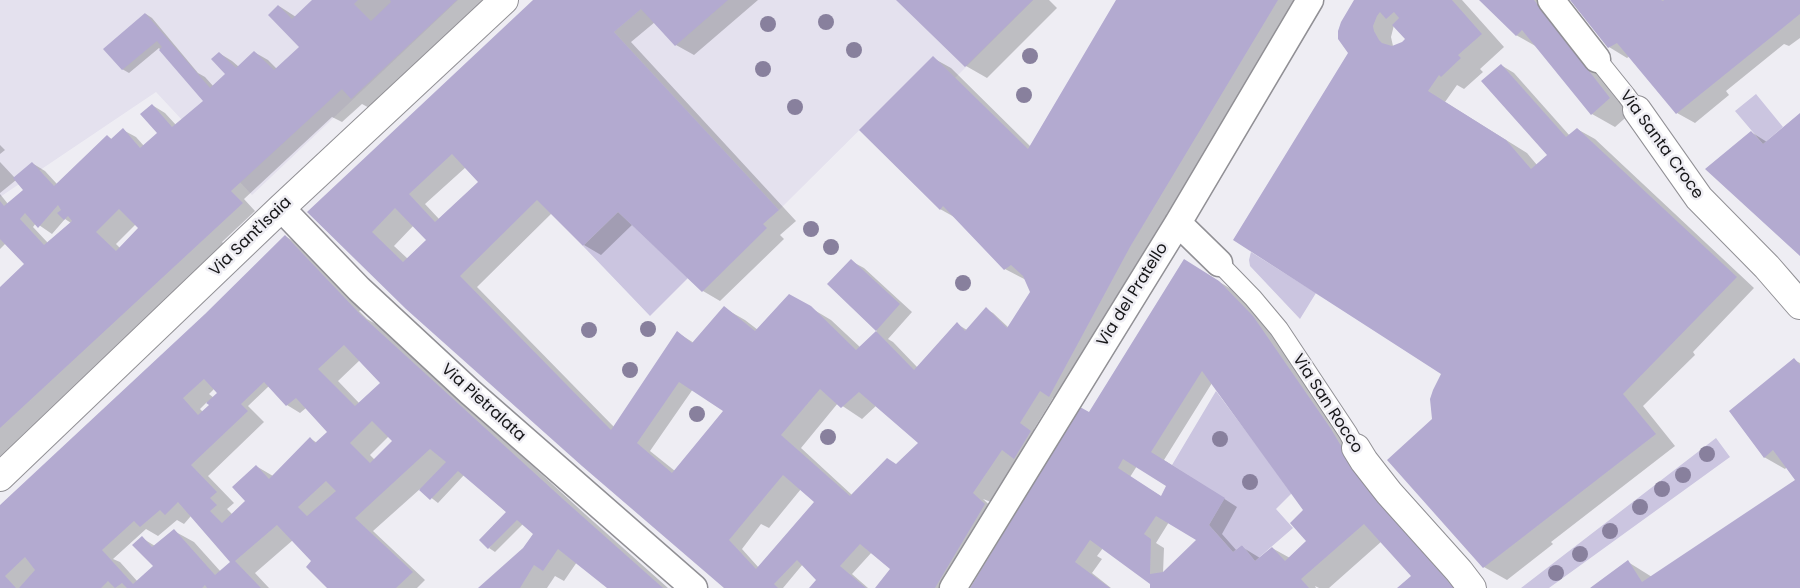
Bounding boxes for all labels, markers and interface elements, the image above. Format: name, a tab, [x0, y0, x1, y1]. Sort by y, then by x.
street label: Via Santa Croce	[1615, 87, 1707, 203]
street label: Via Sant'Isaia	[206, 193, 296, 281]
street label: Via del Pratello	[1093, 240, 1173, 350]
street label: Via San Rocco	[1288, 351, 1366, 457]
street label: Via Pietralata	[437, 360, 529, 446]

